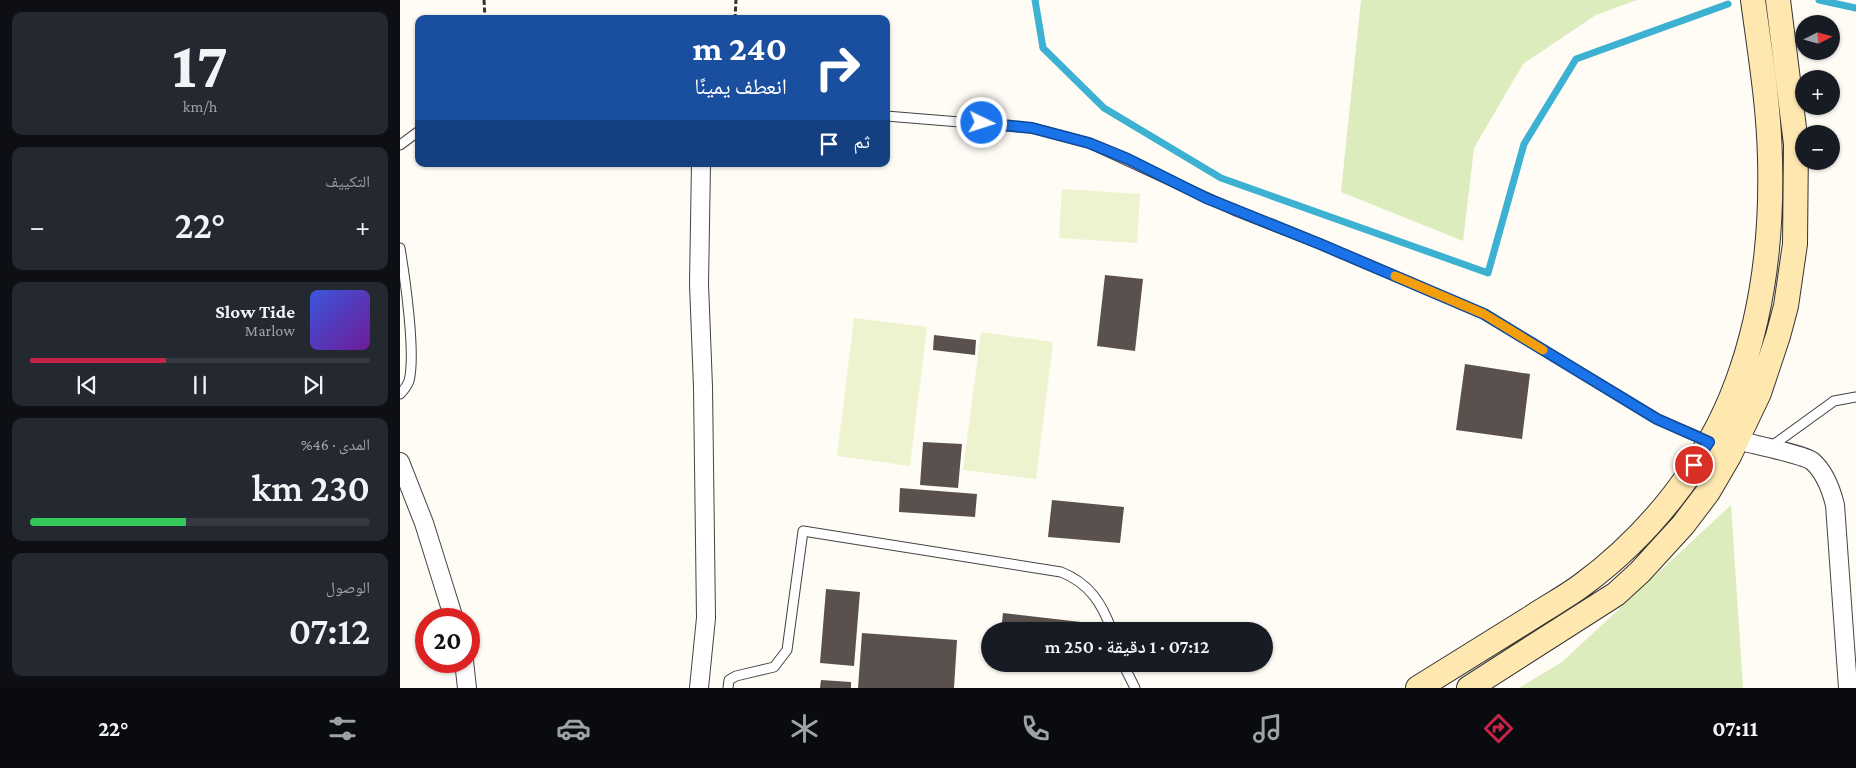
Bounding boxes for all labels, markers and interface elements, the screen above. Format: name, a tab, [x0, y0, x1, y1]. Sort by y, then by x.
north arrow	[1795, 15, 1840, 60]
map controls	[1795, 15, 1840, 170]
text: 17	[172, 29, 228, 101]
text: 240 m	[693, 29, 787, 68]
icon: right	[805, 35, 870, 100]
button: +	[1795, 70, 1840, 115]
text: انعطف يمينًا	[694, 74, 787, 99]
position arrow	[955, 96, 1007, 148]
text: km/h	[183, 98, 217, 115]
button: −	[1795, 125, 1840, 170]
icon: arrive	[815, 130, 843, 158]
text: ثم	[853, 131, 870, 152]
text: التكييف	[325, 173, 370, 190]
text: 22°	[175, 204, 225, 246]
text: −	[30, 211, 45, 242]
text: +	[355, 211, 370, 242]
text: Slow Tide	[215, 301, 295, 322]
text: Marlow	[245, 322, 295, 339]
icon: previous	[73, 371, 101, 399]
icon: pause	[186, 371, 214, 399]
icon: next	[299, 371, 327, 399]
text: المدى · 46%	[301, 436, 370, 453]
pin	[1673, 444, 1715, 486]
icon: arrive	[1680, 451, 1708, 479]
text: 230 km	[252, 467, 370, 509]
text: الوصول	[326, 579, 370, 596]
speed limit sign: 20	[415, 608, 480, 673]
text: 07:12	[289, 610, 370, 652]
text: 07:12 · 1 دقيقة · 250 m	[1045, 636, 1209, 657]
icon: filters	[325, 711, 360, 746]
icon: car	[556, 711, 591, 746]
icon: climate	[787, 711, 822, 746]
icon: phone	[1018, 711, 1053, 746]
icon: music	[1250, 711, 1285, 746]
icon: directions	[1481, 711, 1516, 746]
text: 22°	[98, 716, 128, 741]
text: 07:11	[1712, 716, 1758, 741]

